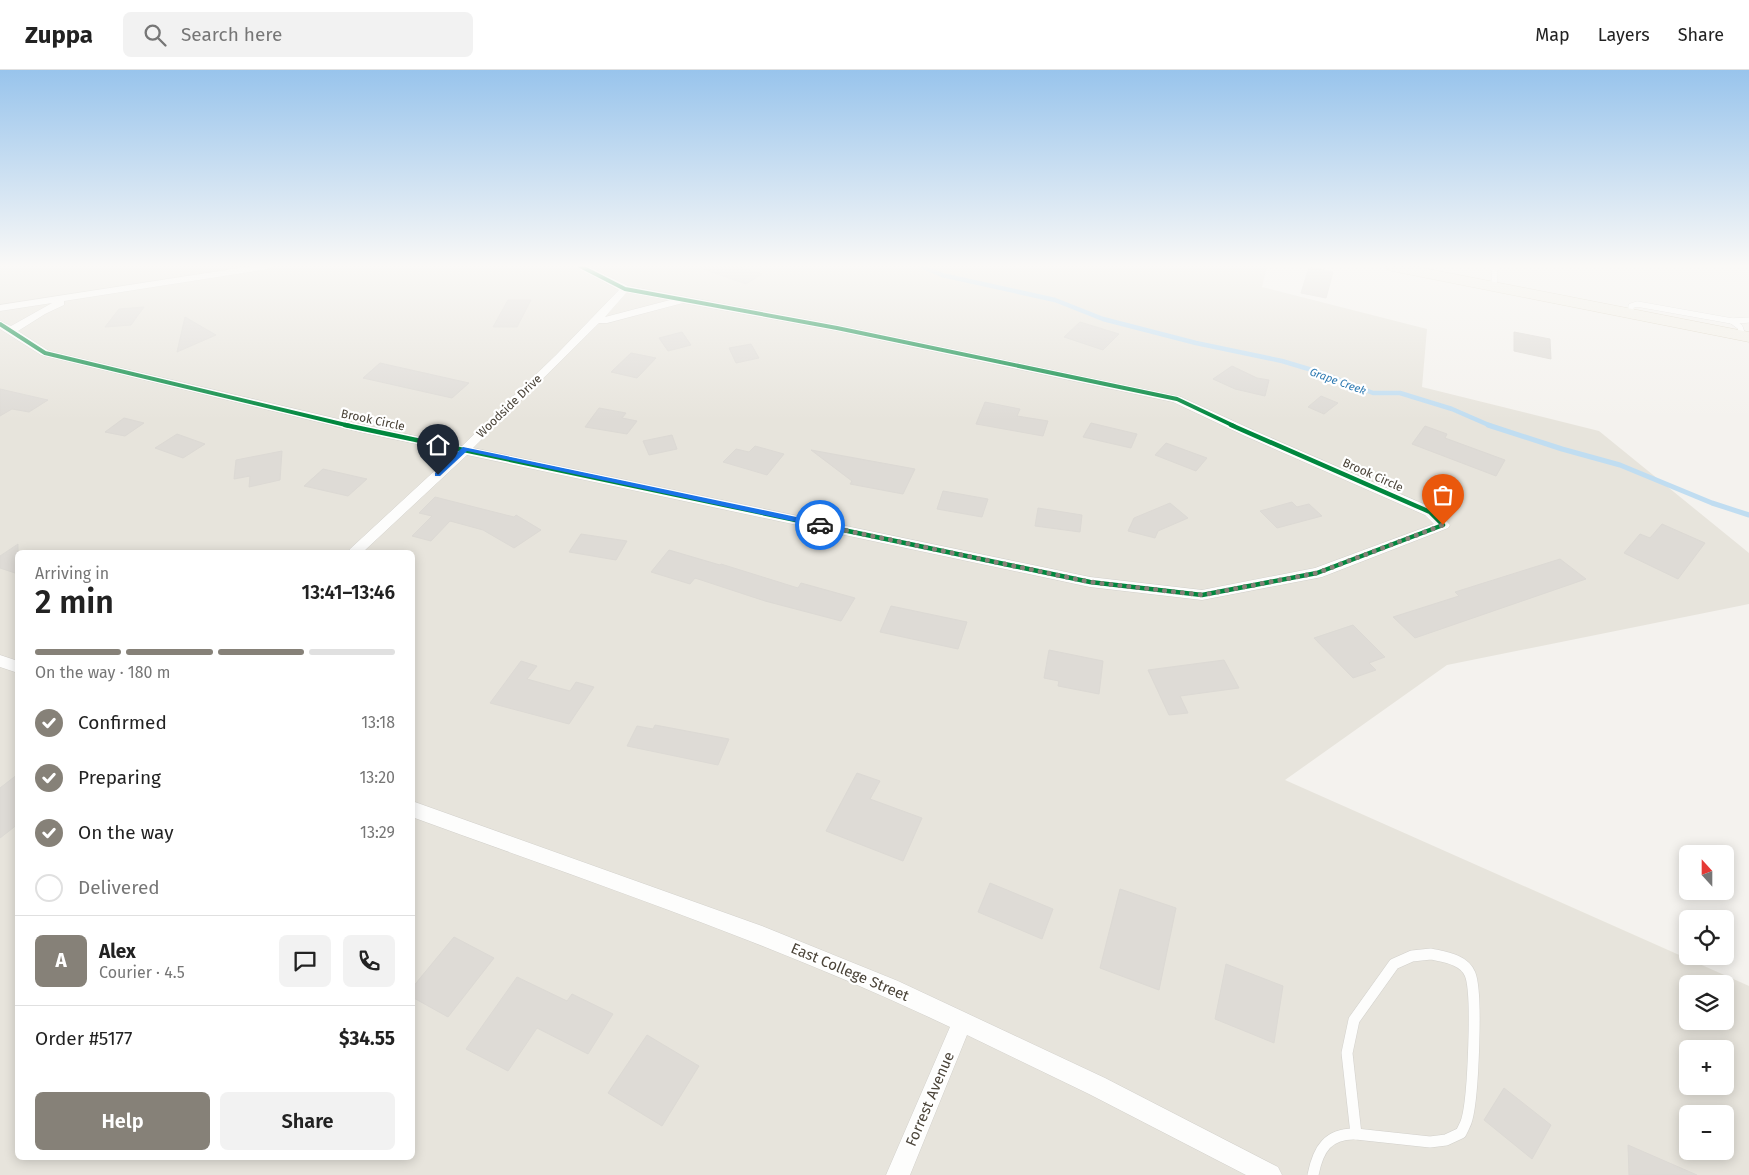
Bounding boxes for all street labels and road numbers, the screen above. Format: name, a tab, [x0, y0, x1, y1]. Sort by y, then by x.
street label: Woodside Drive	[474, 371, 544, 441]
street label: Brook Circle	[340, 406, 406, 434]
street label: Brook Circle	[1340, 455, 1406, 495]
street label: East College Street	[788, 939, 912, 1005]
street label: Forrest Avenue	[902, 1049, 958, 1149]

